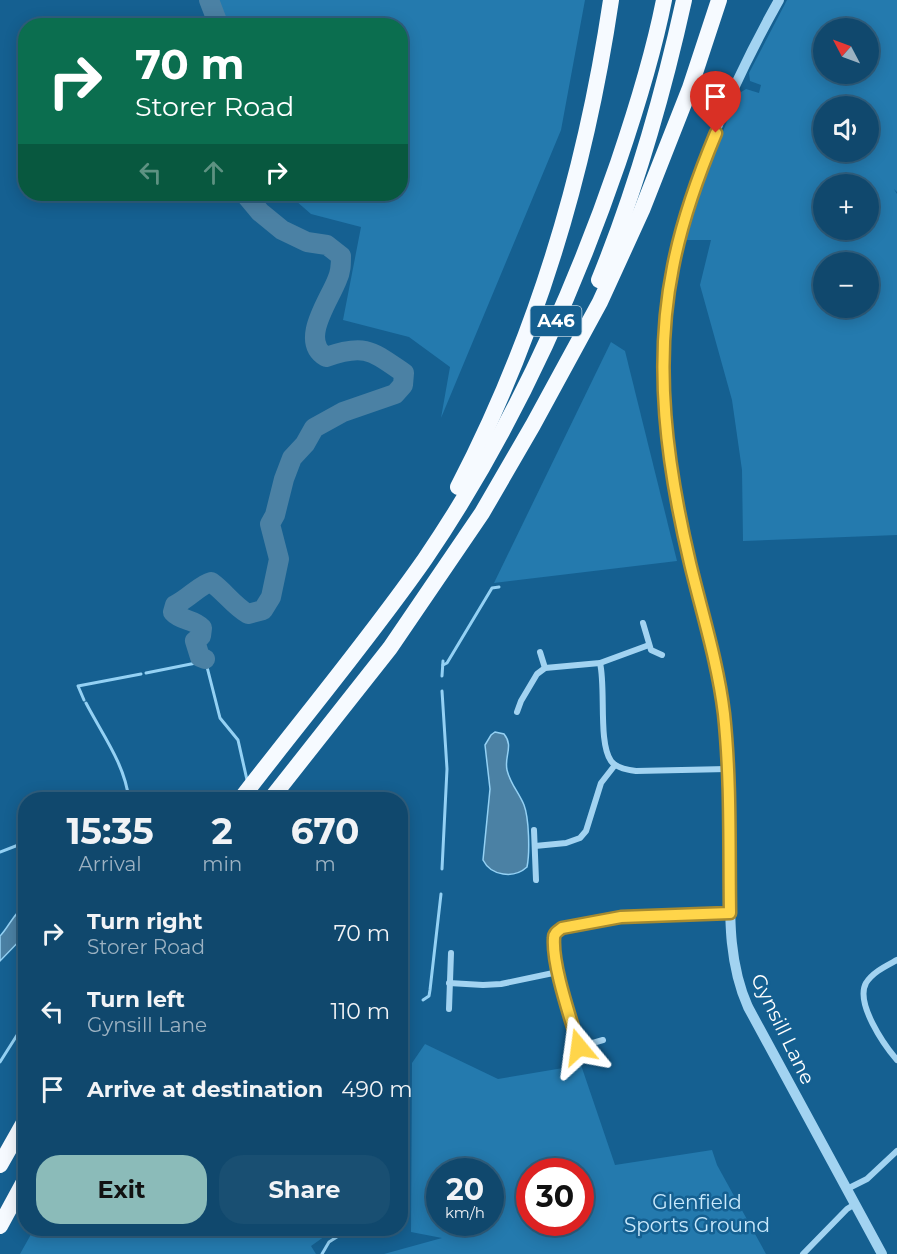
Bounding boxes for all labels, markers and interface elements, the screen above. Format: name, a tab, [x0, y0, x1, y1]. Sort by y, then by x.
north arrow	[813, 18, 879, 84]
map controls	[813, 18, 879, 318]
text: 70 m	[135, 38, 245, 90]
icon: right	[36, 42, 114, 120]
pin	[690, 71, 741, 133]
icon: arrive	[699, 80, 732, 113]
text: Storer Road	[135, 90, 294, 123]
button: sound	[813, 96, 879, 162]
icon: left	[134, 156, 167, 189]
icon: ahead	[197, 156, 230, 189]
icon: right	[260, 156, 293, 189]
button: +	[813, 174, 879, 240]
button: −	[813, 252, 879, 318]
road number: A46	[530, 306, 582, 336]
text: 15:35	[66, 809, 154, 853]
text: 2	[212, 809, 233, 853]
text: 670	[291, 809, 360, 853]
text: Arrival	[79, 852, 142, 876]
text: min	[202, 852, 242, 876]
text: m	[315, 852, 336, 876]
text: Turn right	[87, 908, 202, 935]
icon: right	[36, 917, 69, 950]
text: 70 m	[334, 920, 390, 947]
text: Storer Road	[87, 935, 205, 959]
street label: Gynsill Lane	[746, 970, 820, 1088]
text: Turn left	[87, 986, 185, 1013]
icon: left	[36, 995, 69, 1028]
text: 110 m	[330, 998, 390, 1025]
text: Gynsill Lane	[87, 1013, 207, 1037]
position arrow	[547, 1015, 611, 1079]
icon: arrive	[36, 1073, 69, 1106]
text: Arrive at destination	[87, 1076, 323, 1103]
text: 490 m	[341, 1076, 413, 1103]
button: Exit	[36, 1155, 207, 1224]
button: Share	[219, 1155, 390, 1224]
speed limit sign: 30	[516, 1158, 594, 1236]
text: 20	[446, 1171, 484, 1208]
park label: Glenfield Sports Ground	[624, 1190, 770, 1237]
text: km/h	[445, 1203, 485, 1222]

